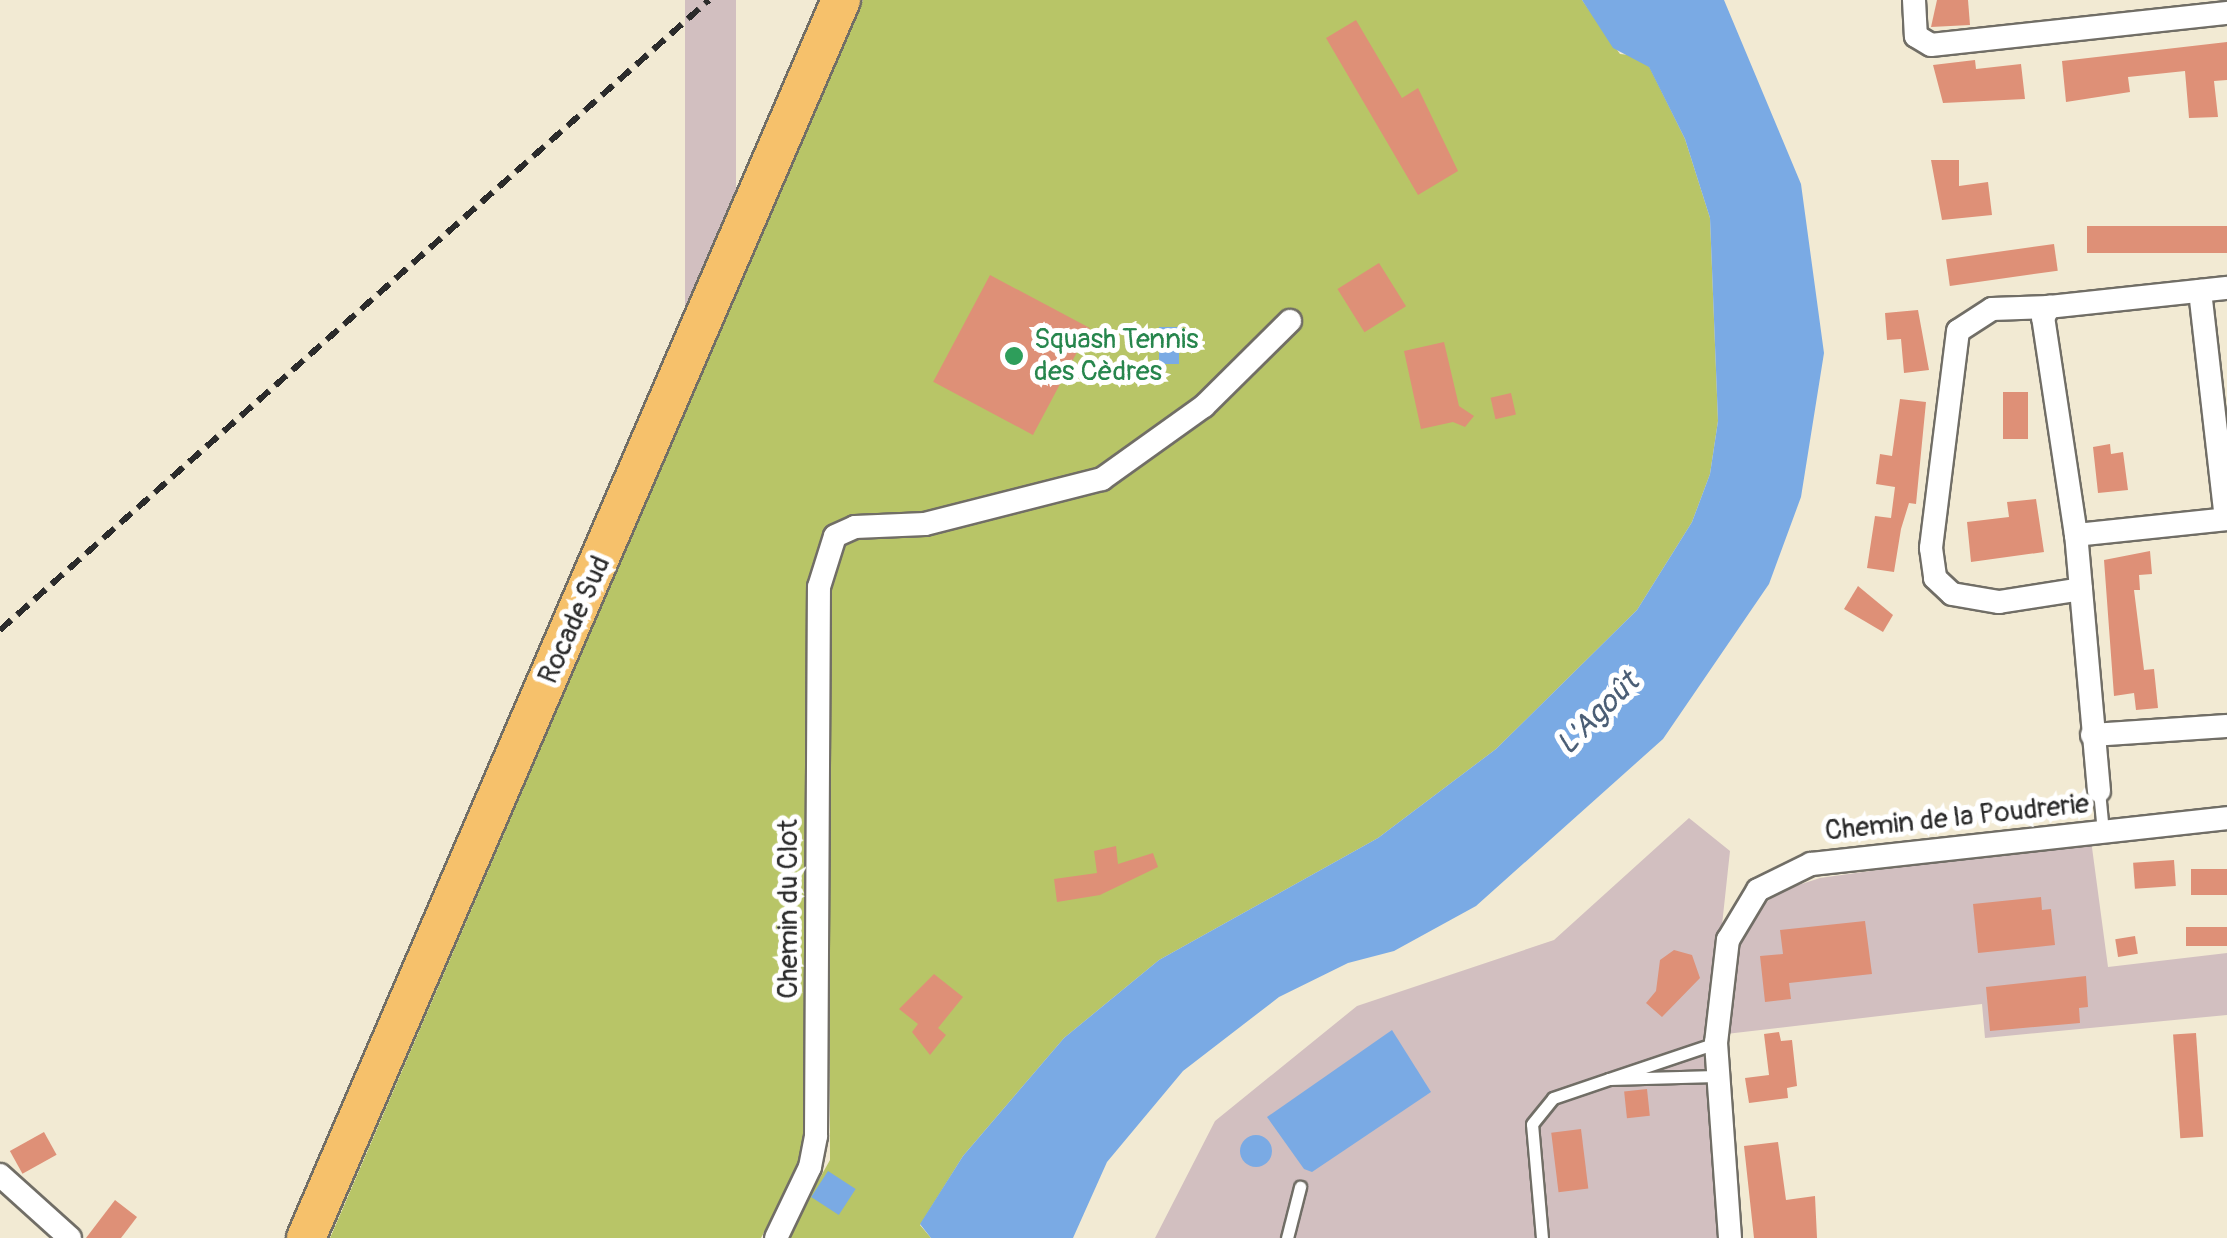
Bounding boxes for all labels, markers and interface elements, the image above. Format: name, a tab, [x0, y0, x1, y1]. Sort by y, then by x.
place label: Squash Tennis des Cèdres	[1034, 323, 1199, 389]
marker: Squash Tennis des Cèdres	[1003, 345, 1025, 367]
street label: Rocade Sud	[532, 551, 618, 689]
water label: L'Agoût	[1550, 666, 1646, 762]
street label: Chemin de la Poudrerie	[1823, 787, 2091, 849]
street label: Chemin du Clot	[772, 819, 806, 999]

